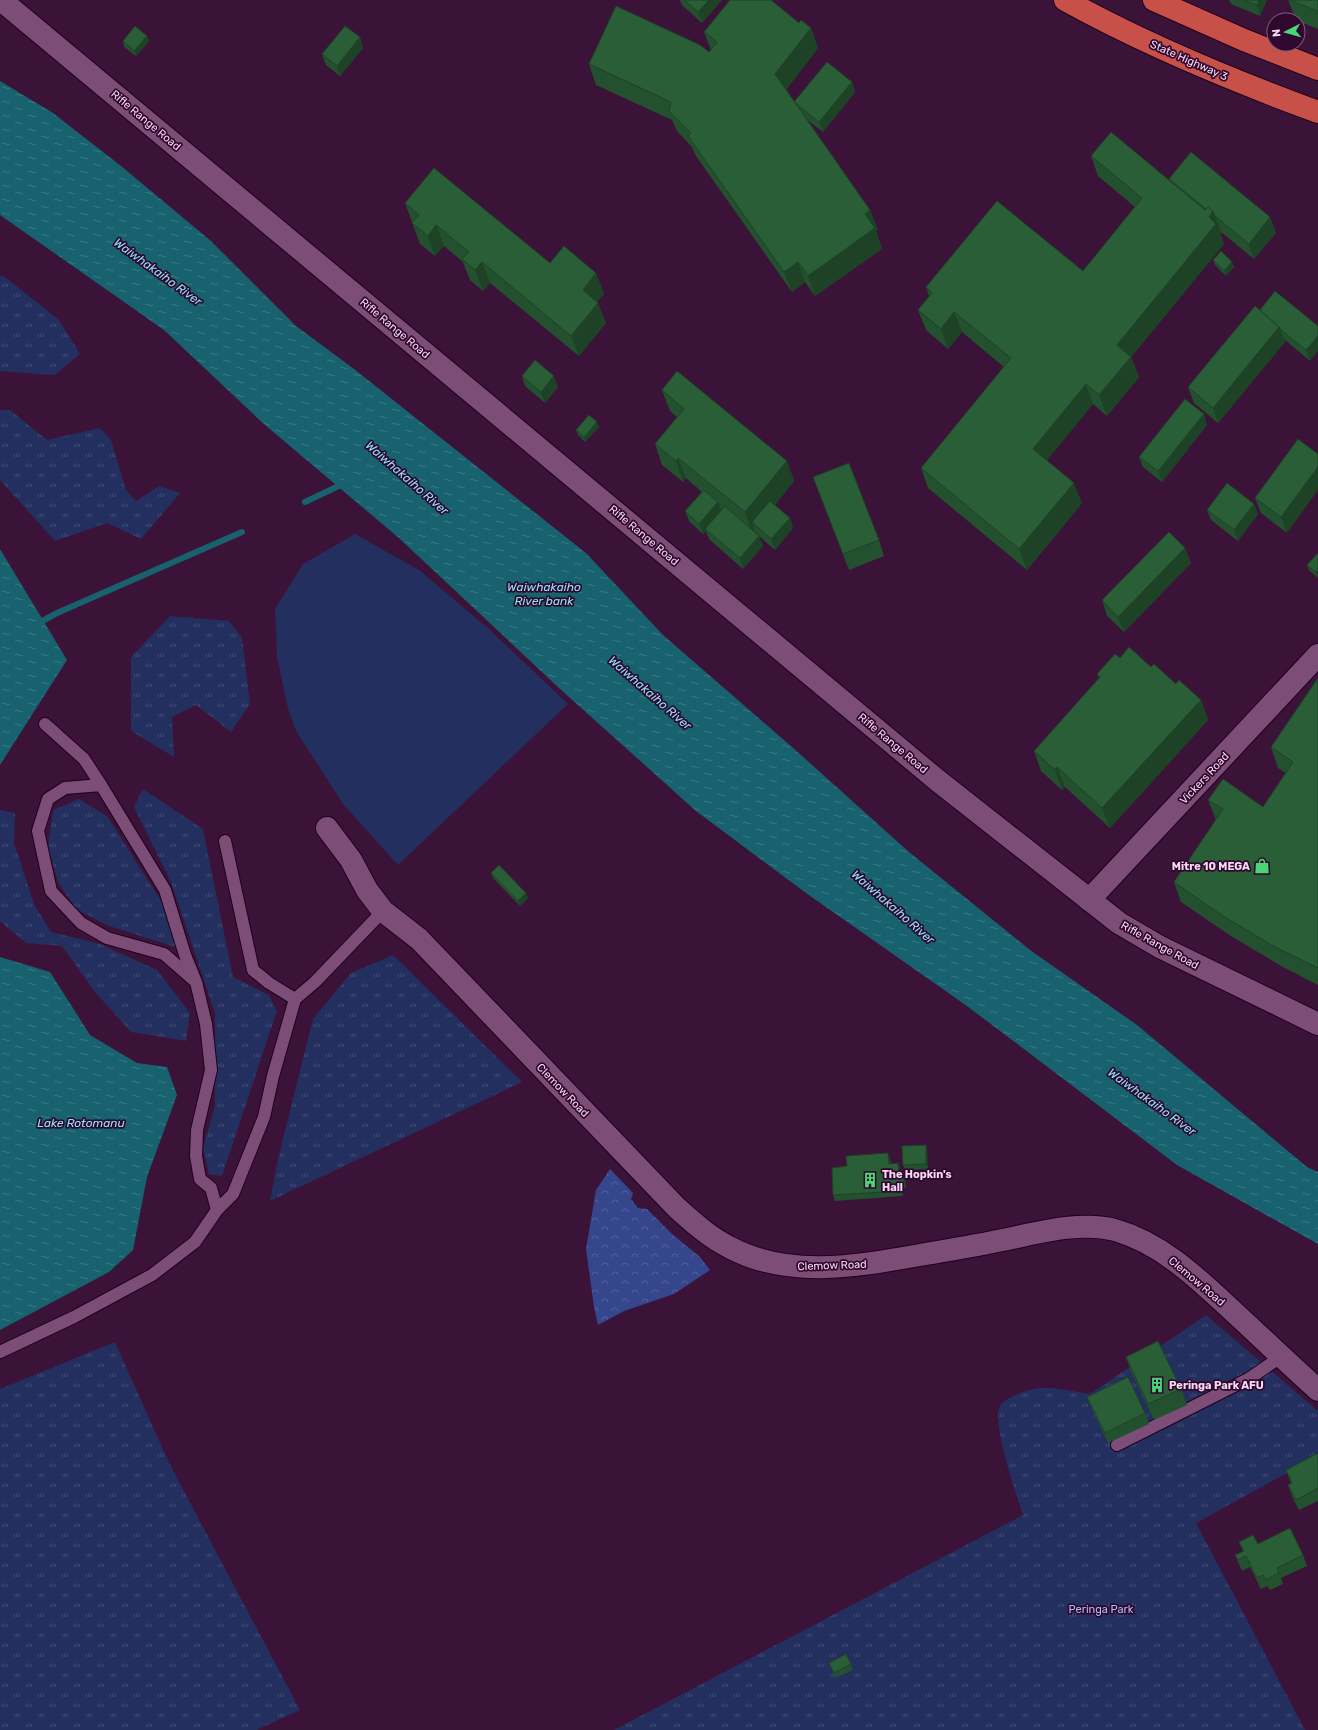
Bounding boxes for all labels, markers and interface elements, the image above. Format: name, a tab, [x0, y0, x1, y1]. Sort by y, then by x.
north arrow	[1266, 12, 1306, 52]
text: N	[1270, 28, 1283, 38]
street label: State Highway 3	[1148, 37, 1230, 84]
street label: Rifle Range Road	[108, 88, 183, 153]
water label: Waiwhakaiho River	[111, 235, 205, 309]
street label: Rifle Range Road	[357, 296, 432, 361]
water label: Waiwhakaiho River	[363, 438, 452, 518]
street label: Rifle Range Road	[606, 503, 681, 568]
water label: Waiwhakaiho River bank	[507, 580, 581, 608]
water label: Waiwhakaiho River	[606, 653, 695, 733]
street label: Rifle Range Road	[855, 711, 930, 776]
street label: Vickers Road	[1177, 750, 1232, 807]
shop icon: Mitre 10 MEGA	[1253, 857, 1271, 875]
place label: Mitre 10 MEGA	[1172, 860, 1250, 873]
water label: Waiwhakaiho River	[849, 867, 938, 947]
street label: Rifle Range Road	[1119, 919, 1201, 972]
street label: Clemow Road	[534, 1061, 591, 1120]
water label: Waiwhakaiho River	[1105, 1065, 1199, 1139]
water label: Lake Rotomanu	[37, 1116, 125, 1130]
place label: The Hopkin's Hall	[882, 1168, 952, 1194]
building icon: The Hopkin's Hall	[861, 1171, 879, 1189]
street label: Clemow Road	[1166, 1254, 1227, 1309]
street label: Clemow Road	[797, 1258, 867, 1273]
building icon: Peringa Park AFU	[1148, 1376, 1166, 1394]
place label: Peringa Park AFU	[1169, 1379, 1264, 1392]
park label: Peringa Park	[1069, 1603, 1134, 1616]

